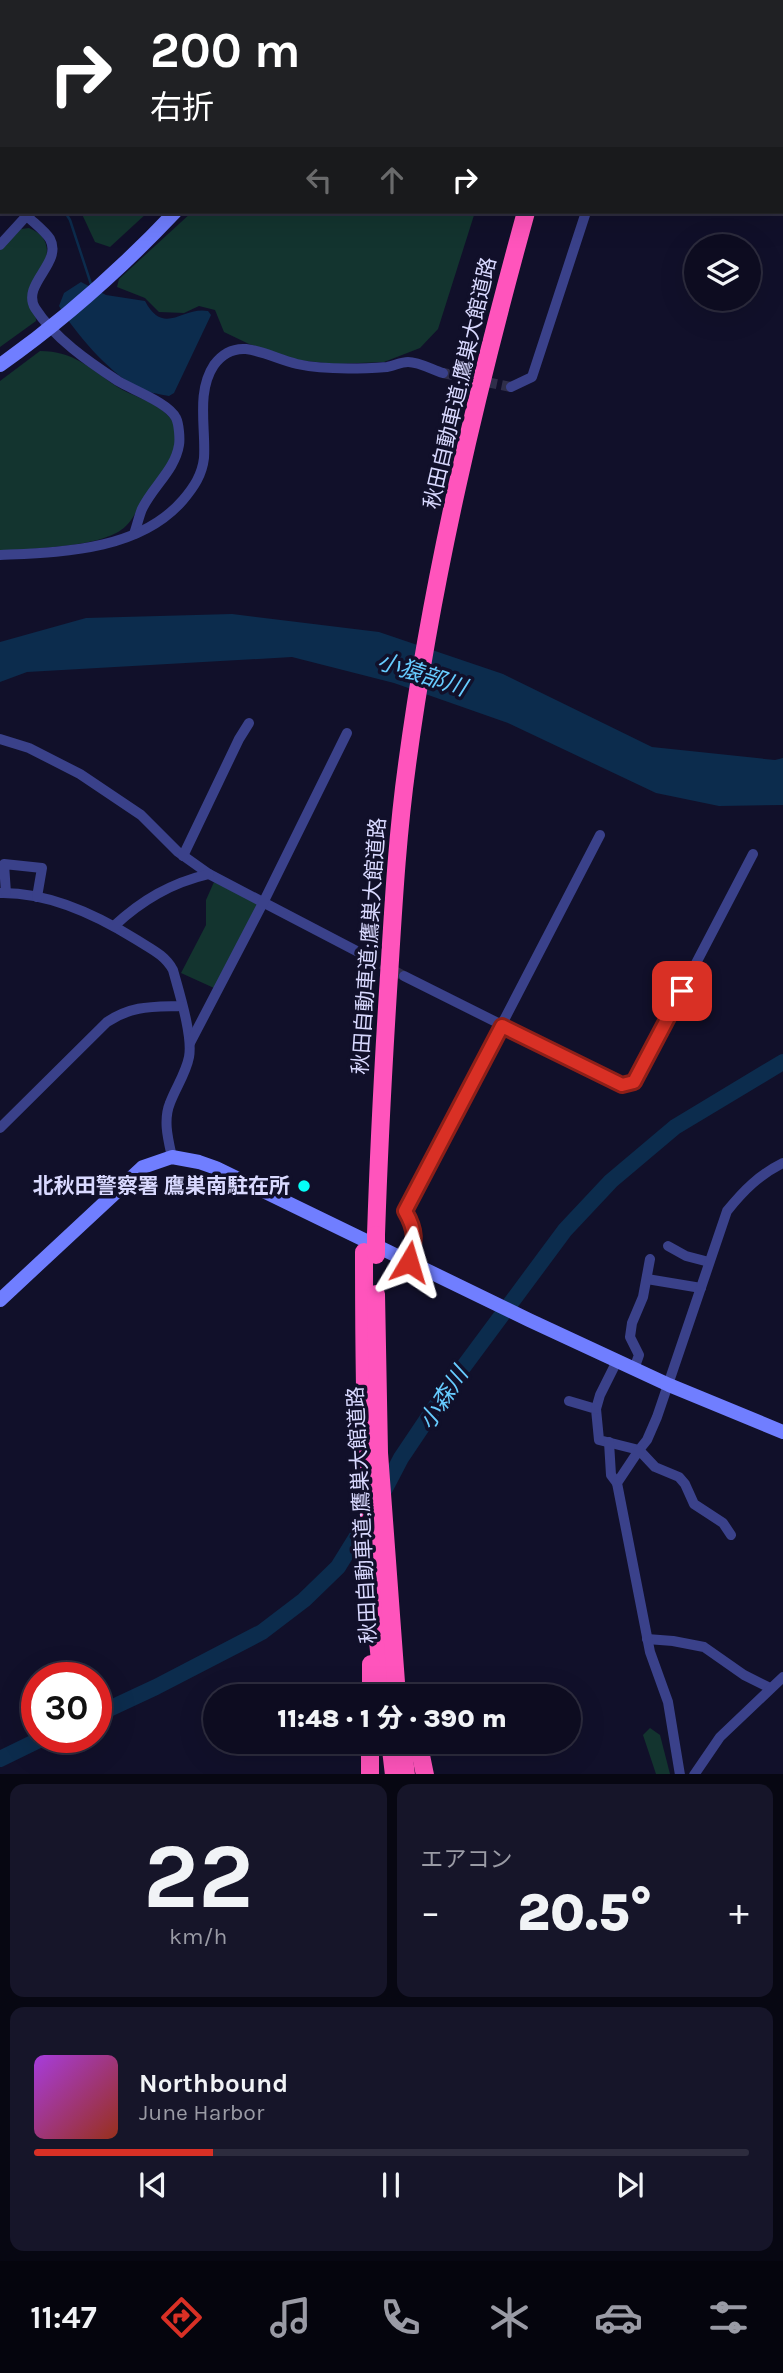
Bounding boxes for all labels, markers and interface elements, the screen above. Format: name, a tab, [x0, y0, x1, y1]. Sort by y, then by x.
text: 200 m	[150, 22, 301, 79]
icon: right	[35, 28, 126, 119]
text: 右折	[150, 89, 214, 126]
icon: left	[300, 161, 338, 199]
icon: ahead	[373, 161, 411, 199]
icon: right	[446, 161, 484, 199]
map controls	[684, 234, 761, 311]
button: layers	[684, 234, 761, 311]
street label: 秋田自動車道;鷹巣大館道路	[419, 255, 501, 511]
water label: 小猿部川	[374, 647, 473, 702]
street label: 秋田自動車道;鷹巣大館道路	[348, 817, 390, 1075]
pin	[652, 961, 712, 1021]
icon: arrive	[663, 972, 701, 1010]
place label: 北秋田警察署 鷹巣南駐在所	[33, 1174, 290, 1198]
marker: 北秋田警察署 鷹巣南駐在所	[296, 1178, 312, 1194]
position arrow	[372, 1225, 446, 1299]
water label: 小森川	[413, 1359, 475, 1435]
street label: 秋田自動車道;鷹巣大館道路	[343, 1386, 381, 1644]
speed limit sign: 30	[21, 1662, 112, 1753]
text: 11:48 · 1 分 · 390 m	[277, 1703, 507, 1734]
text: 22	[143, 1824, 253, 1930]
text: エアコン	[421, 1846, 513, 1873]
text: 20.5°	[517, 1882, 652, 1943]
text: −	[421, 1890, 440, 1935]
text: +	[729, 1890, 749, 1935]
text: km/h	[169, 1923, 227, 1950]
text: Northbound	[139, 2068, 288, 2099]
text: June Harbor	[139, 2099, 264, 2126]
icon: previous	[134, 2166, 172, 2204]
icon: pause	[372, 2166, 410, 2204]
icon: next	[611, 2166, 649, 2204]
icon: directions	[157, 2293, 206, 2342]
icon: music	[266, 2293, 315, 2342]
icon: phone	[376, 2293, 425, 2342]
icon: climate	[485, 2293, 534, 2342]
icon: car	[594, 2293, 643, 2342]
icon: filters	[704, 2293, 753, 2342]
text: 11:47	[30, 2299, 97, 2336]

